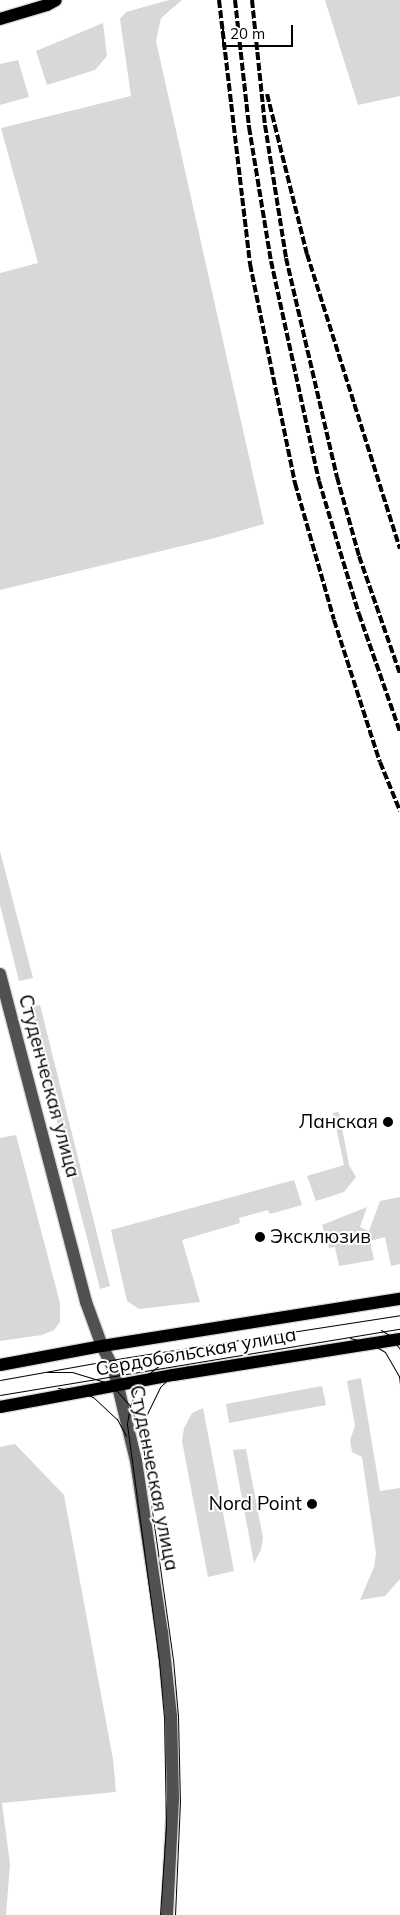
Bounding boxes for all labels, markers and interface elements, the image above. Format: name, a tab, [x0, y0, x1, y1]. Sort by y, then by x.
scale bar	[225, 15, 296, 47]
text: 20 m	[230, 24, 265, 43]
street label: Студенческая улица	[14, 992, 84, 1180]
place label: Ланская	[299, 1111, 378, 1133]
marker: Ланская	[382, 1116, 394, 1128]
place label: Эксклюзив	[270, 1226, 371, 1248]
marker: Эксклюзив	[254, 1231, 266, 1243]
street label: Сердобольская улица	[94, 1323, 298, 1381]
street label: Студенческая улица	[125, 1383, 183, 1573]
place label: Nord Point	[209, 1493, 302, 1515]
marker: Nord Point	[306, 1498, 318, 1510]

